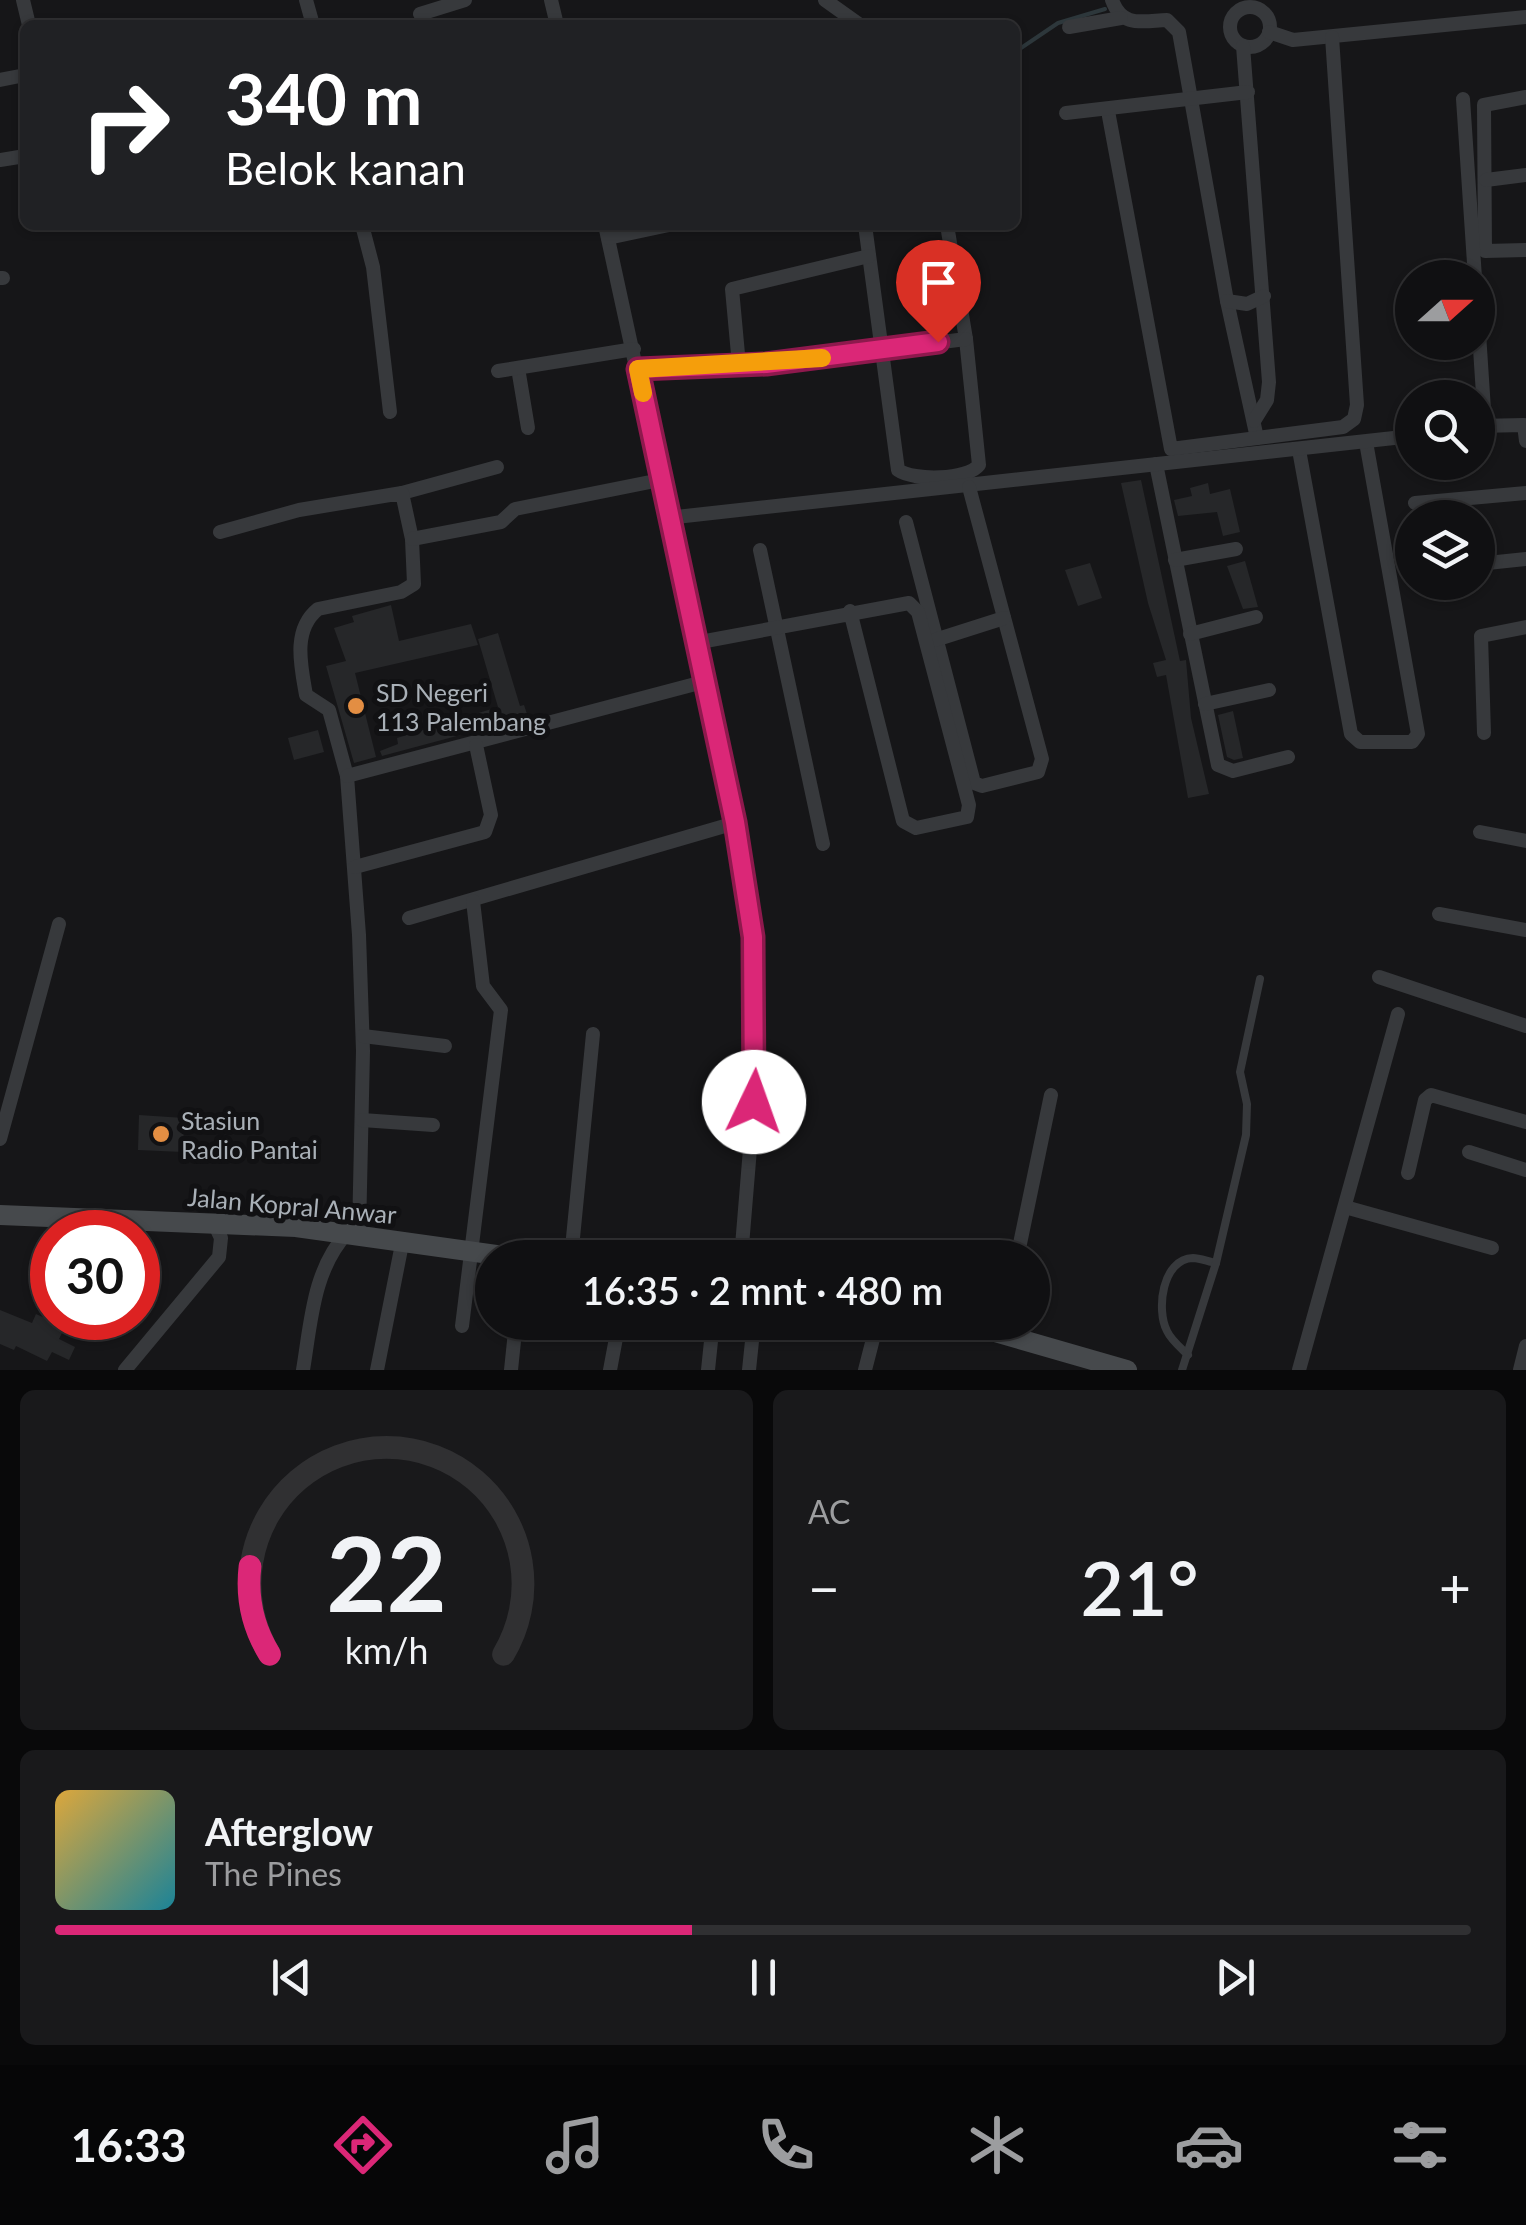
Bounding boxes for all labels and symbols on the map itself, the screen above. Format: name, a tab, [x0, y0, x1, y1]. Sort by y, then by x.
pin	[896, 240, 981, 343]
north arrow	[1395, 260, 1495, 360]
place label: SD Negeri 113 Palembang	[376, 677, 546, 736]
marker: SD Negeri 113 Palembang	[345, 695, 367, 717]
position arrow	[702, 1050, 806, 1154]
place label: Stasiun Radio Pantai	[181, 1105, 318, 1164]
marker: Stasiun Radio Pantai	[150, 1123, 172, 1145]
street label: Jalan Kopral Anwar	[186, 1181, 398, 1229]
speed limit sign: 30	[30, 1210, 160, 1340]

